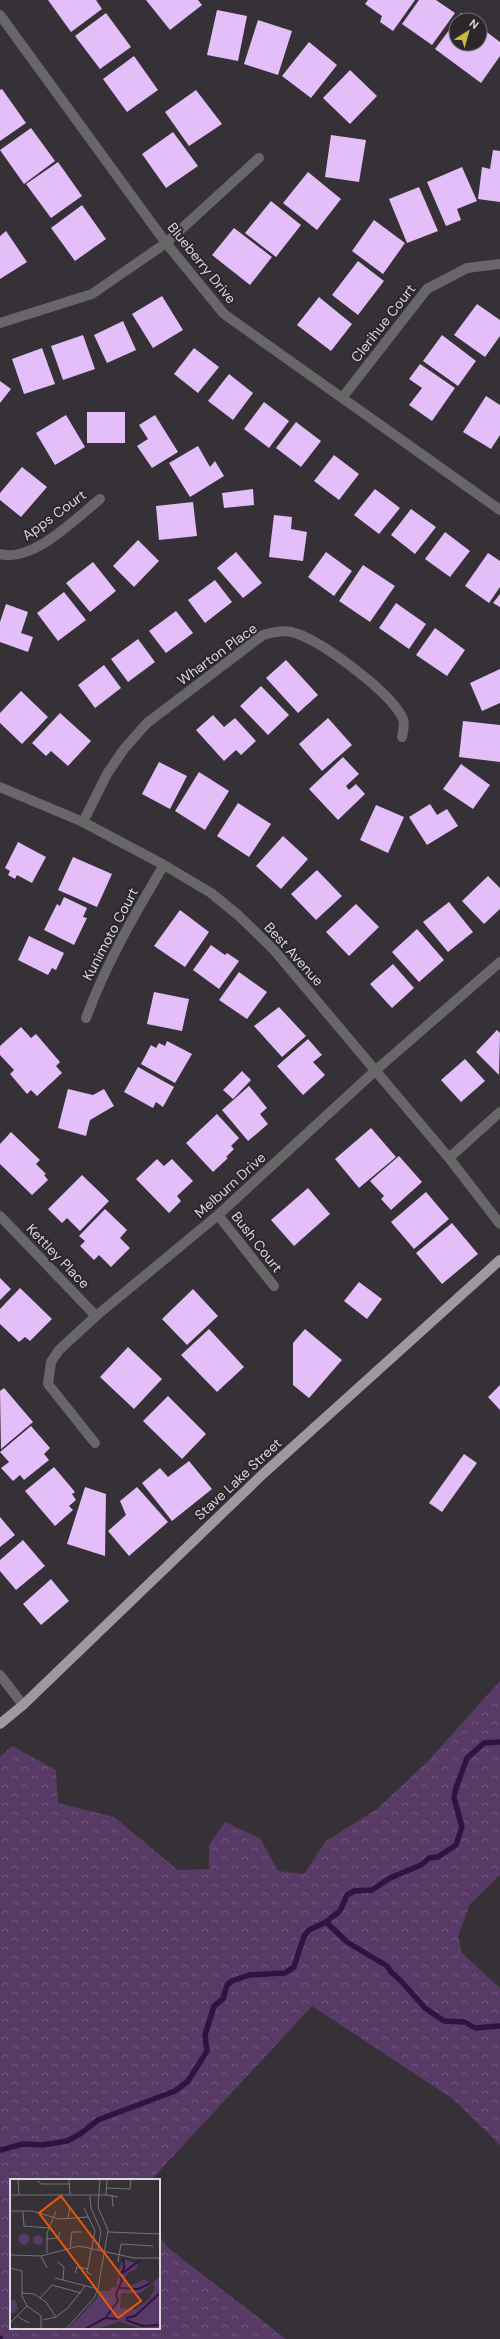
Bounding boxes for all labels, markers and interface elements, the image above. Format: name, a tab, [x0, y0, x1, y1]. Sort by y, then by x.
north arrow	[448, 12, 488, 52]
text: N	[467, 16, 481, 32]
street label: Blueberry Drive	[164, 219, 240, 307]
street label: Clerihue Court	[347, 280, 419, 366]
street label: Apps Court	[19, 486, 89, 544]
street label: Wharton Place	[173, 619, 261, 689]
street label: Kunimoto Court	[78, 885, 142, 983]
street label: Best Avenue	[261, 918, 327, 990]
street label: Melburn Drive	[191, 1148, 269, 1222]
street label: Bush Court	[228, 1208, 286, 1276]
street label: Kettley Place	[23, 1220, 94, 1292]
street label: Stave Lake Street	[191, 1434, 285, 1524]
inset map	[10, 2179, 160, 2329]

